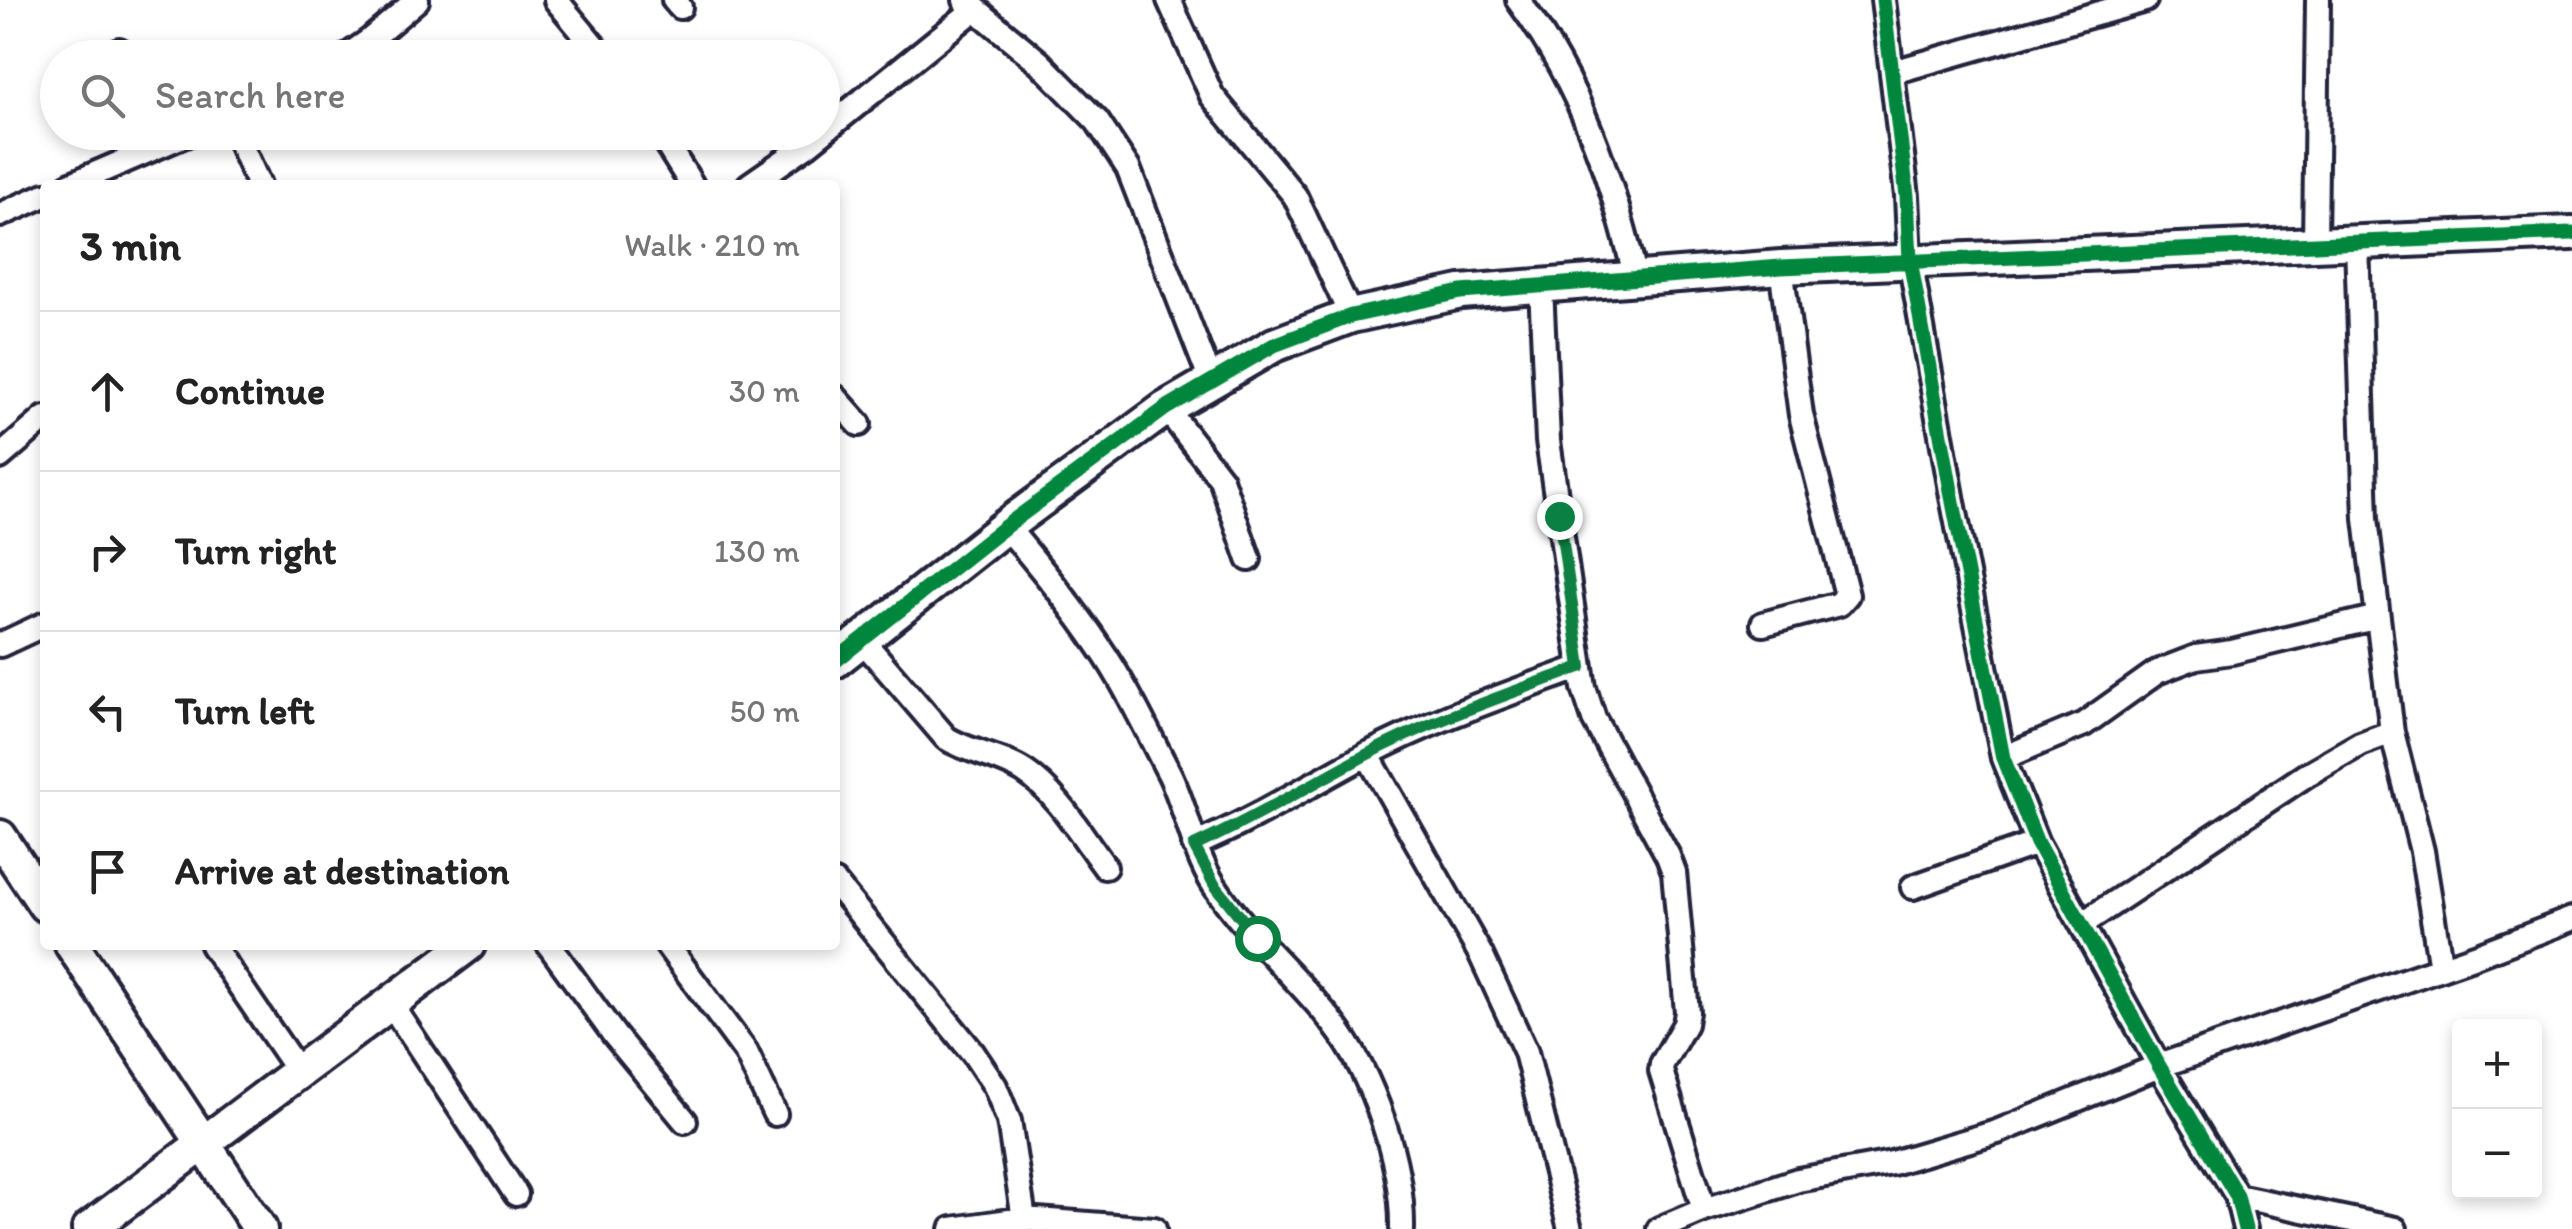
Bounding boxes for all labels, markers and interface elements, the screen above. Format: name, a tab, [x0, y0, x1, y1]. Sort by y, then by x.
search box	[40, 40, 840, 150]
icon: search	[75, 68, 130, 123]
text: Search here	[155, 72, 346, 118]
text: 3 min	[80, 220, 181, 271]
text: Walk · 210 m	[624, 226, 800, 264]
icon: ahead	[80, 364, 135, 419]
text: Continue	[175, 368, 325, 414]
text: 30 m	[729, 372, 800, 410]
route end	[1537, 494, 1583, 540]
icon: right	[80, 524, 135, 579]
text: Turn right	[175, 528, 337, 574]
text: 130 m	[714, 532, 800, 570]
icon: left	[80, 684, 135, 739]
text: Turn left	[175, 688, 315, 734]
text: 50 m	[729, 692, 800, 730]
icon: arrive	[80, 844, 135, 899]
text: Arrive at destination	[175, 848, 510, 894]
route start	[1235, 916, 1281, 962]
map controls	[2452, 1019, 2542, 1199]
button: +	[2452, 1019, 2542, 1109]
button: −	[2452, 1109, 2542, 1199]

